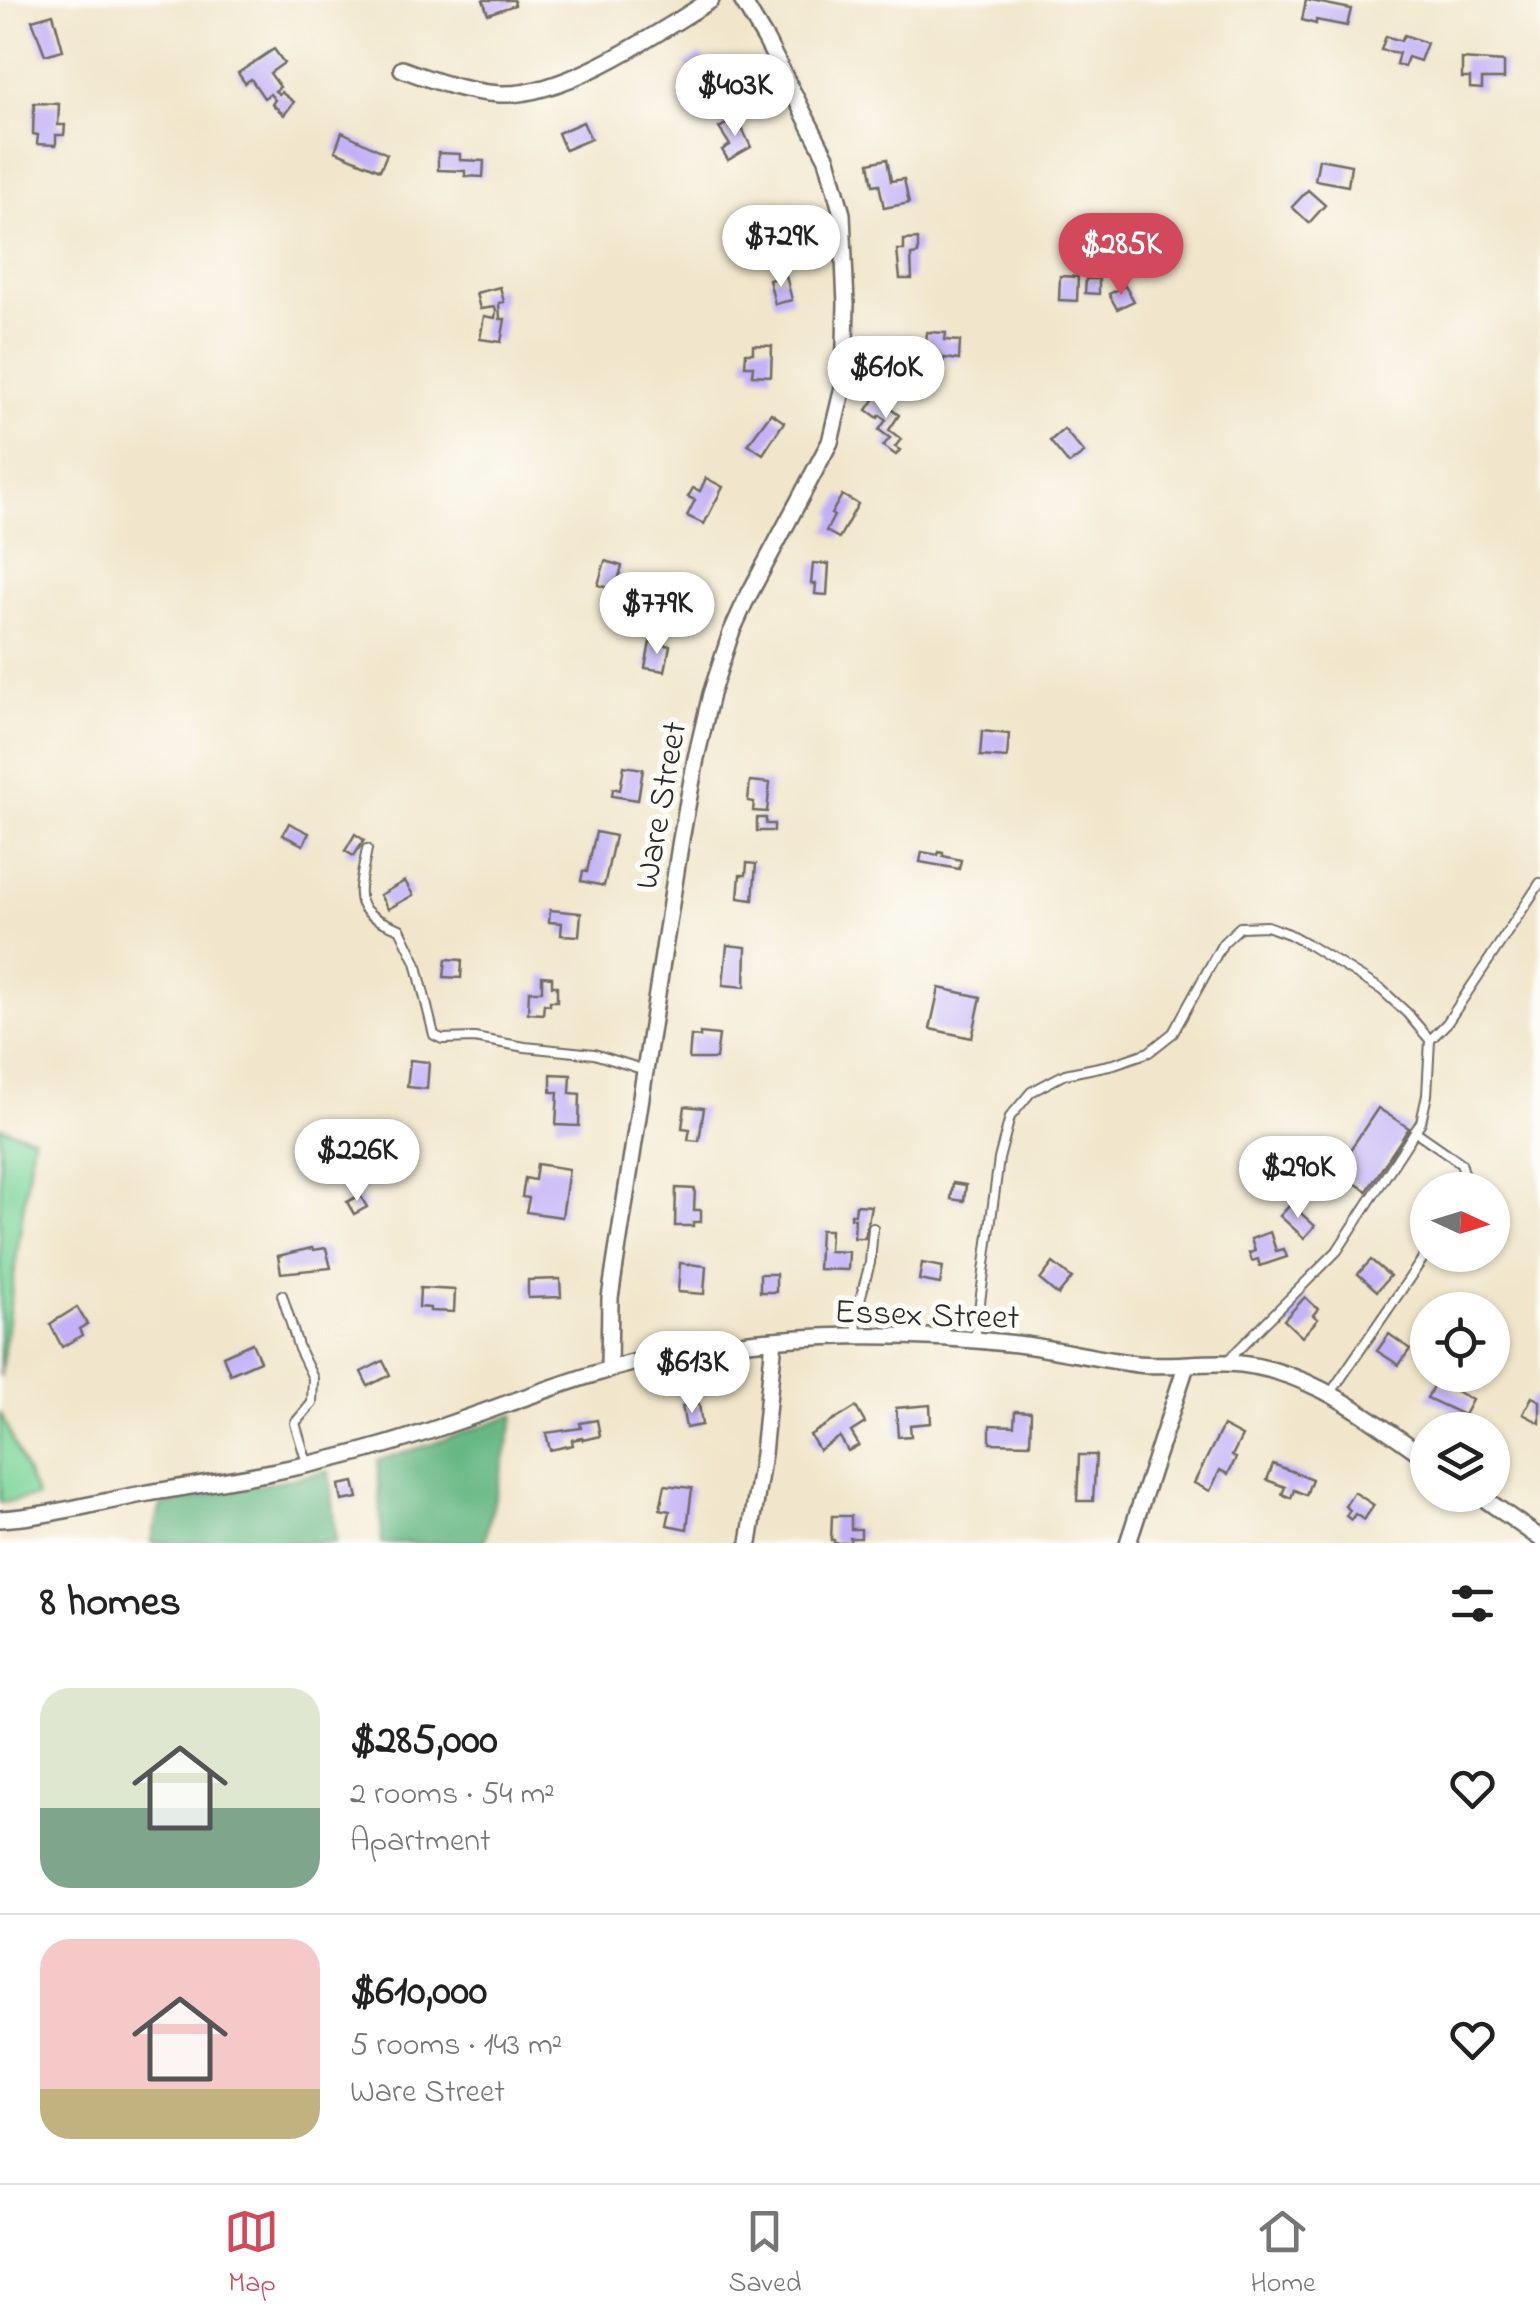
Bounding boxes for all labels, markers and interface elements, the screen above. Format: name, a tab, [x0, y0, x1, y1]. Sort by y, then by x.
pin: $403K	[665, 54, 805, 139]
text: $403K	[697, 63, 773, 110]
pin: $729K	[711, 205, 851, 290]
pin: $285K	[1051, 213, 1191, 298]
text: $729K	[744, 214, 818, 261]
text: $285K	[1080, 222, 1162, 269]
pin: $610K	[816, 336, 956, 421]
text: $610K	[850, 345, 922, 392]
pin: $779K	[587, 572, 727, 657]
text: $779K	[622, 581, 692, 628]
street label: Ware Street	[623, 717, 702, 894]
pin: $226K	[287, 1119, 427, 1204]
text: $226K	[317, 1128, 397, 1175]
pin: $290K	[1228, 1136, 1368, 1221]
text: $290K	[1261, 1145, 1335, 1192]
north arrow	[1410, 1172, 1510, 1272]
map controls	[1410, 1172, 1510, 1512]
street label: Essex Street	[833, 1288, 1021, 1345]
button: locate	[1410, 1292, 1510, 1392]
pin: $613K	[622, 1331, 762, 1416]
text: $613K	[656, 1340, 728, 1387]
button: layers	[1410, 1412, 1510, 1512]
text: 8 homes	[40, 1573, 181, 1634]
icon: filters	[1445, 1576, 1500, 1631]
text: $285,000	[350, 1711, 498, 1772]
icon: home	[120, 1728, 240, 1848]
icon: heart	[1445, 1761, 1500, 1816]
text: 2 rooms · 54 m²	[350, 1772, 555, 1819]
text: Apartment	[350, 1819, 491, 1866]
text: $610,000	[350, 1962, 487, 2023]
icon: home	[120, 1979, 240, 2099]
icon: heart	[1445, 2012, 1500, 2067]
text: 5 rooms · 143 m²	[350, 2023, 562, 2070]
text: Ware Street	[350, 2070, 505, 2117]
tab: Map	[224, 2204, 279, 2305]
tab: Saved	[728, 2204, 801, 2305]
tab: Home	[1250, 2204, 1316, 2305]

